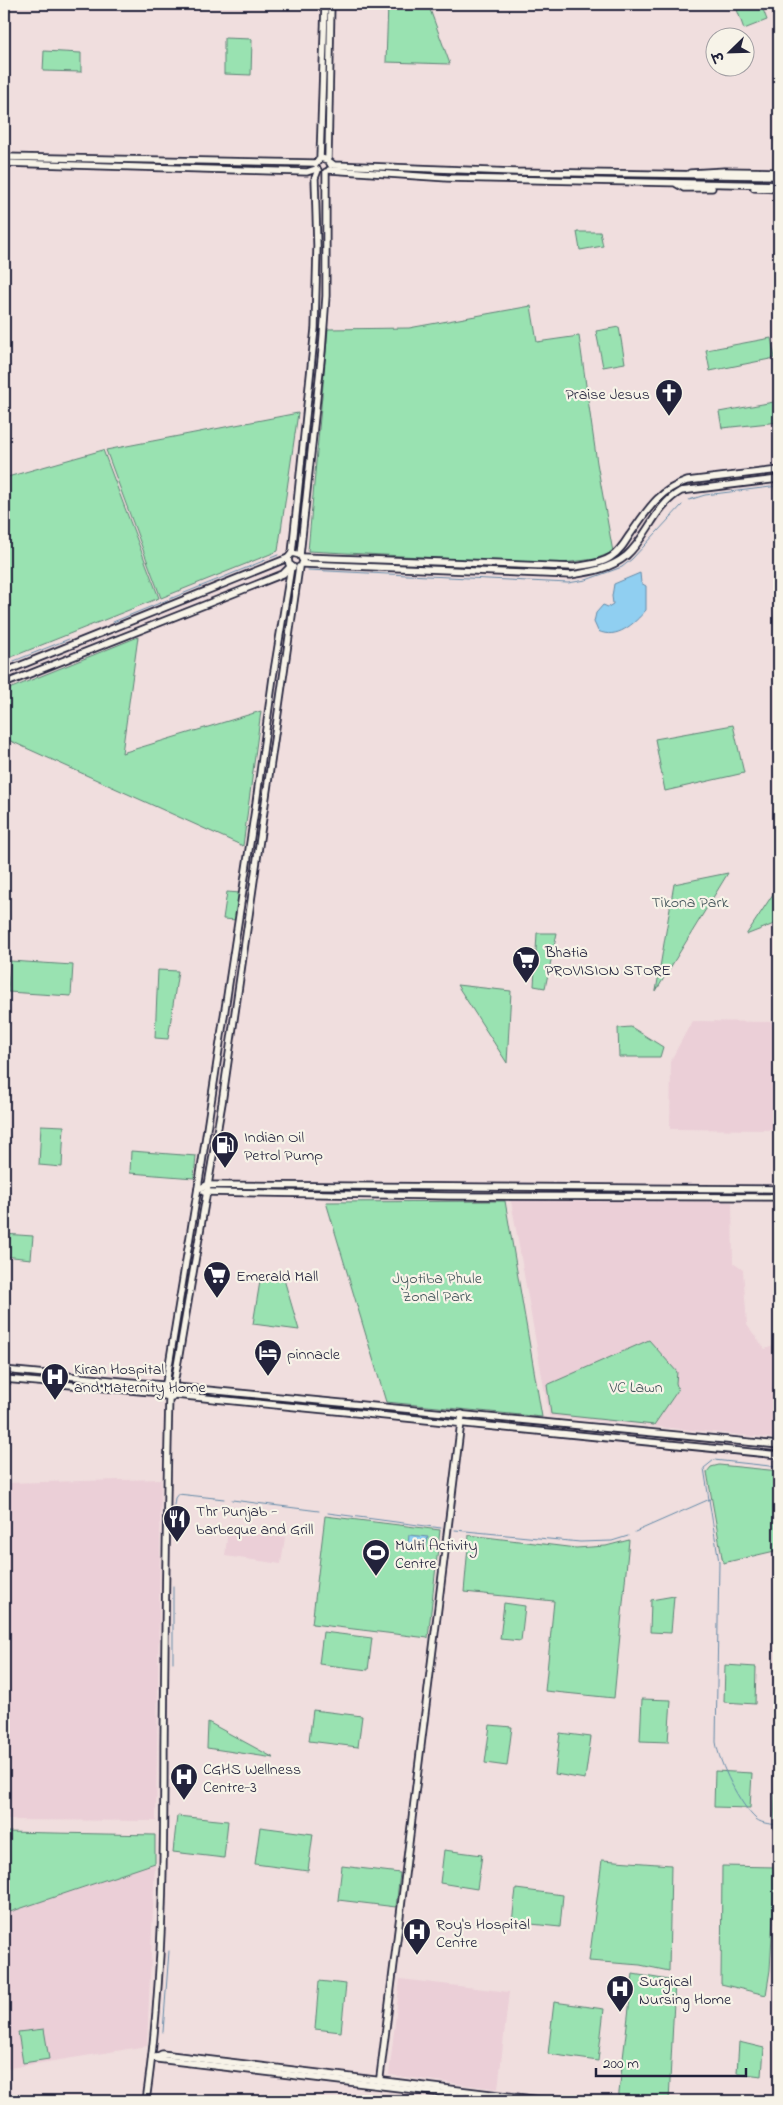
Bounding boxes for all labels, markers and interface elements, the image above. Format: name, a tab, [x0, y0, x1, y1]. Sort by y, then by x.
north arrow	[706, 28, 756, 78]
text: उ	[707, 47, 732, 67]
church icon: Praise Jesus	[654, 378, 684, 417]
place label: Praise Jesus	[566, 383, 650, 407]
park label: Tikona Park	[652, 891, 729, 915]
place label: Bhatia PROVISION STORE	[544, 941, 671, 983]
supermarket icon: Bhatia PROVISION STORE	[511, 945, 541, 984]
place label: Indian Oil Petrol Pump	[244, 1126, 323, 1168]
fuel station icon: Indian Oil Petrol Pump	[210, 1130, 240, 1169]
supermarket icon: Emerald Mall	[202, 1260, 232, 1299]
place label: Emerald Mall	[236, 1265, 319, 1289]
park label: Jyotiba Phule Zonal Park	[392, 1267, 483, 1309]
hotel icon: pinnacle	[253, 1338, 283, 1377]
place label: pinnacle	[287, 1343, 341, 1367]
place label: Kiran Hospital and Maternity Home	[74, 1358, 206, 1400]
hospital icon: Kiran Hospital and Maternity Home	[40, 1362, 70, 1401]
park label: VC Lawn	[608, 1376, 663, 1400]
place label: Thr Punjab - barbeque and Grill	[196, 1500, 314, 1542]
restaurant icon: Thr Punjab - barbeque and Grill	[162, 1504, 192, 1543]
place label: Multi Activity Centre	[395, 1534, 477, 1576]
sports icon: Multi Activity Centre	[361, 1538, 391, 1577]
place label: CGHS Wellness Centre-3	[203, 1758, 301, 1800]
hospital icon: CGHS Wellness Centre-3	[169, 1762, 199, 1801]
place label: Roy's Hospital Centre	[436, 1913, 530, 1955]
hospital icon: Roy's Hospital Centre	[402, 1917, 432, 1956]
place label: Surgical Nursing Home	[639, 1970, 732, 2012]
hospital icon: Surgical Nursing Home	[605, 1974, 635, 2013]
scale bar	[596, 2045, 746, 2077]
text: 200 m	[603, 2053, 639, 2075]

